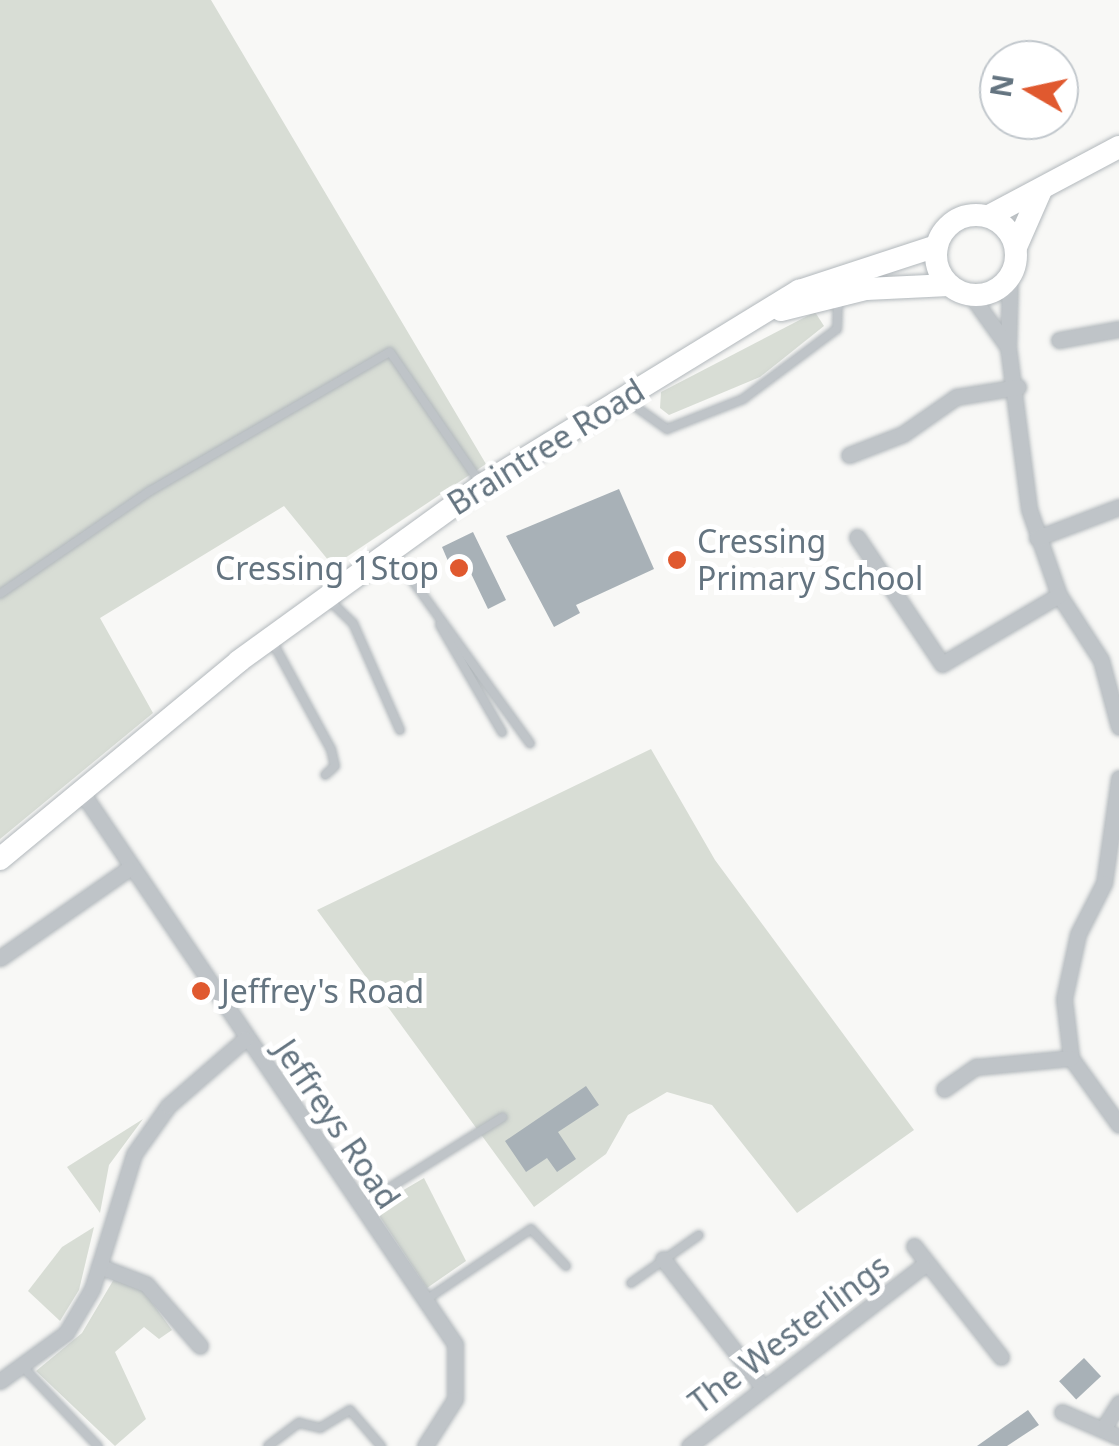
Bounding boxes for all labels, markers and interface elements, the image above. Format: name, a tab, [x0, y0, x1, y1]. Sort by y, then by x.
north arrow	[979, 40, 1079, 140]
text: N	[981, 71, 1022, 100]
street label: Braintree Road	[441, 371, 651, 523]
place label: Cressing Primary School	[697, 523, 923, 598]
place label: Cressing 1Stop	[215, 549, 439, 587]
marker: Cressing Primary School	[666, 549, 688, 571]
marker: Cressing 1Stop	[448, 557, 470, 579]
place label: Jeffrey's Road	[221, 972, 424, 1010]
marker: Jeffrey's Road	[190, 980, 212, 1002]
street label: Jeffreys Road	[266, 1032, 408, 1216]
street label: The Westerlings	[681, 1246, 897, 1422]

